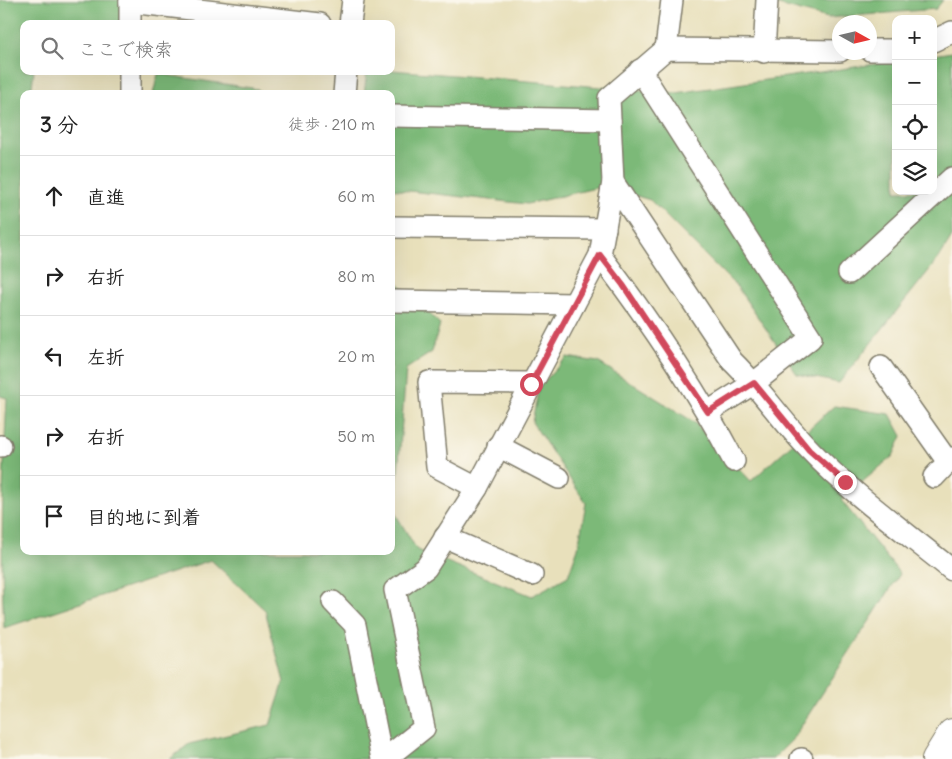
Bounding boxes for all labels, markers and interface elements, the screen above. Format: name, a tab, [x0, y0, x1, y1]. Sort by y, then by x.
north arrow	[832, 15, 877, 60]
map controls	[892, 15, 937, 195]
button: +	[892, 15, 937, 60]
search box	[20, 20, 395, 75]
icon: search	[38, 34, 66, 62]
text: ここで検索	[78, 37, 173, 61]
button: −	[892, 60, 937, 105]
button: locate	[892, 105, 937, 150]
text: 3 分	[40, 111, 78, 138]
text: 徒歩 · 210 m	[288, 114, 375, 134]
button: layers	[892, 150, 937, 195]
icon: ahead	[40, 182, 68, 210]
text: 直進	[87, 185, 125, 209]
text: 60 m	[337, 186, 375, 206]
icon: right	[40, 262, 68, 290]
text: 右折	[87, 265, 125, 289]
text: 80 m	[337, 266, 375, 286]
icon: left	[40, 342, 68, 370]
text: 左折	[87, 345, 125, 369]
text: 20 m	[338, 346, 375, 366]
route start	[520, 373, 543, 396]
icon: right	[40, 422, 68, 450]
text: 右折	[87, 425, 125, 449]
text: 50 m	[337, 426, 375, 446]
route end	[834, 471, 857, 494]
icon: arrive	[40, 502, 68, 530]
text: 目的地に到着	[87, 505, 201, 529]

